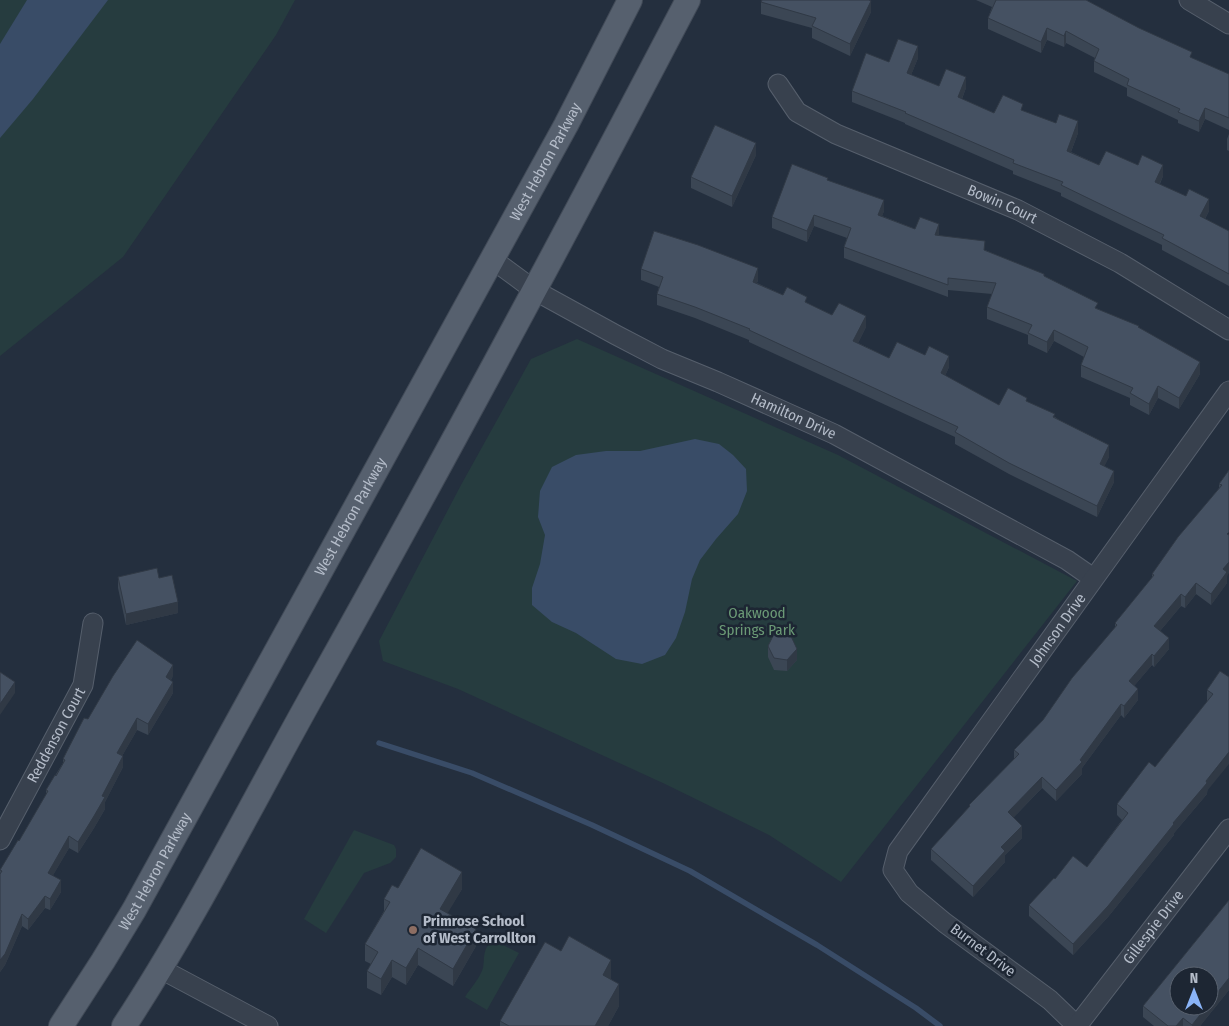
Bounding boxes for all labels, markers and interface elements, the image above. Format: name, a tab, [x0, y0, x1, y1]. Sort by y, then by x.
street label: West Hebron Parkway	[506, 99, 585, 224]
street label: Bowin Court	[965, 181, 1040, 227]
street label: Hamilton Drive	[748, 389, 839, 443]
street label: West Hebron Parkway	[311, 454, 390, 579]
street label: Johnson Drive	[1025, 590, 1090, 670]
park label: Oakwood Springs Park	[719, 604, 795, 639]
street label: Reddenson Court	[23, 684, 89, 786]
street label: West Hebron Parkway	[115, 809, 195, 934]
street label: Gillespie Drive	[1119, 886, 1188, 968]
place label: Primrose School of West Carrollton	[423, 912, 536, 947]
street label: Burnet Drive	[947, 920, 1019, 980]
marker: Primrose School of West Carrollton	[407, 924, 419, 936]
north arrow	[1169, 966, 1219, 1016]
text: N	[1190, 970, 1198, 987]

